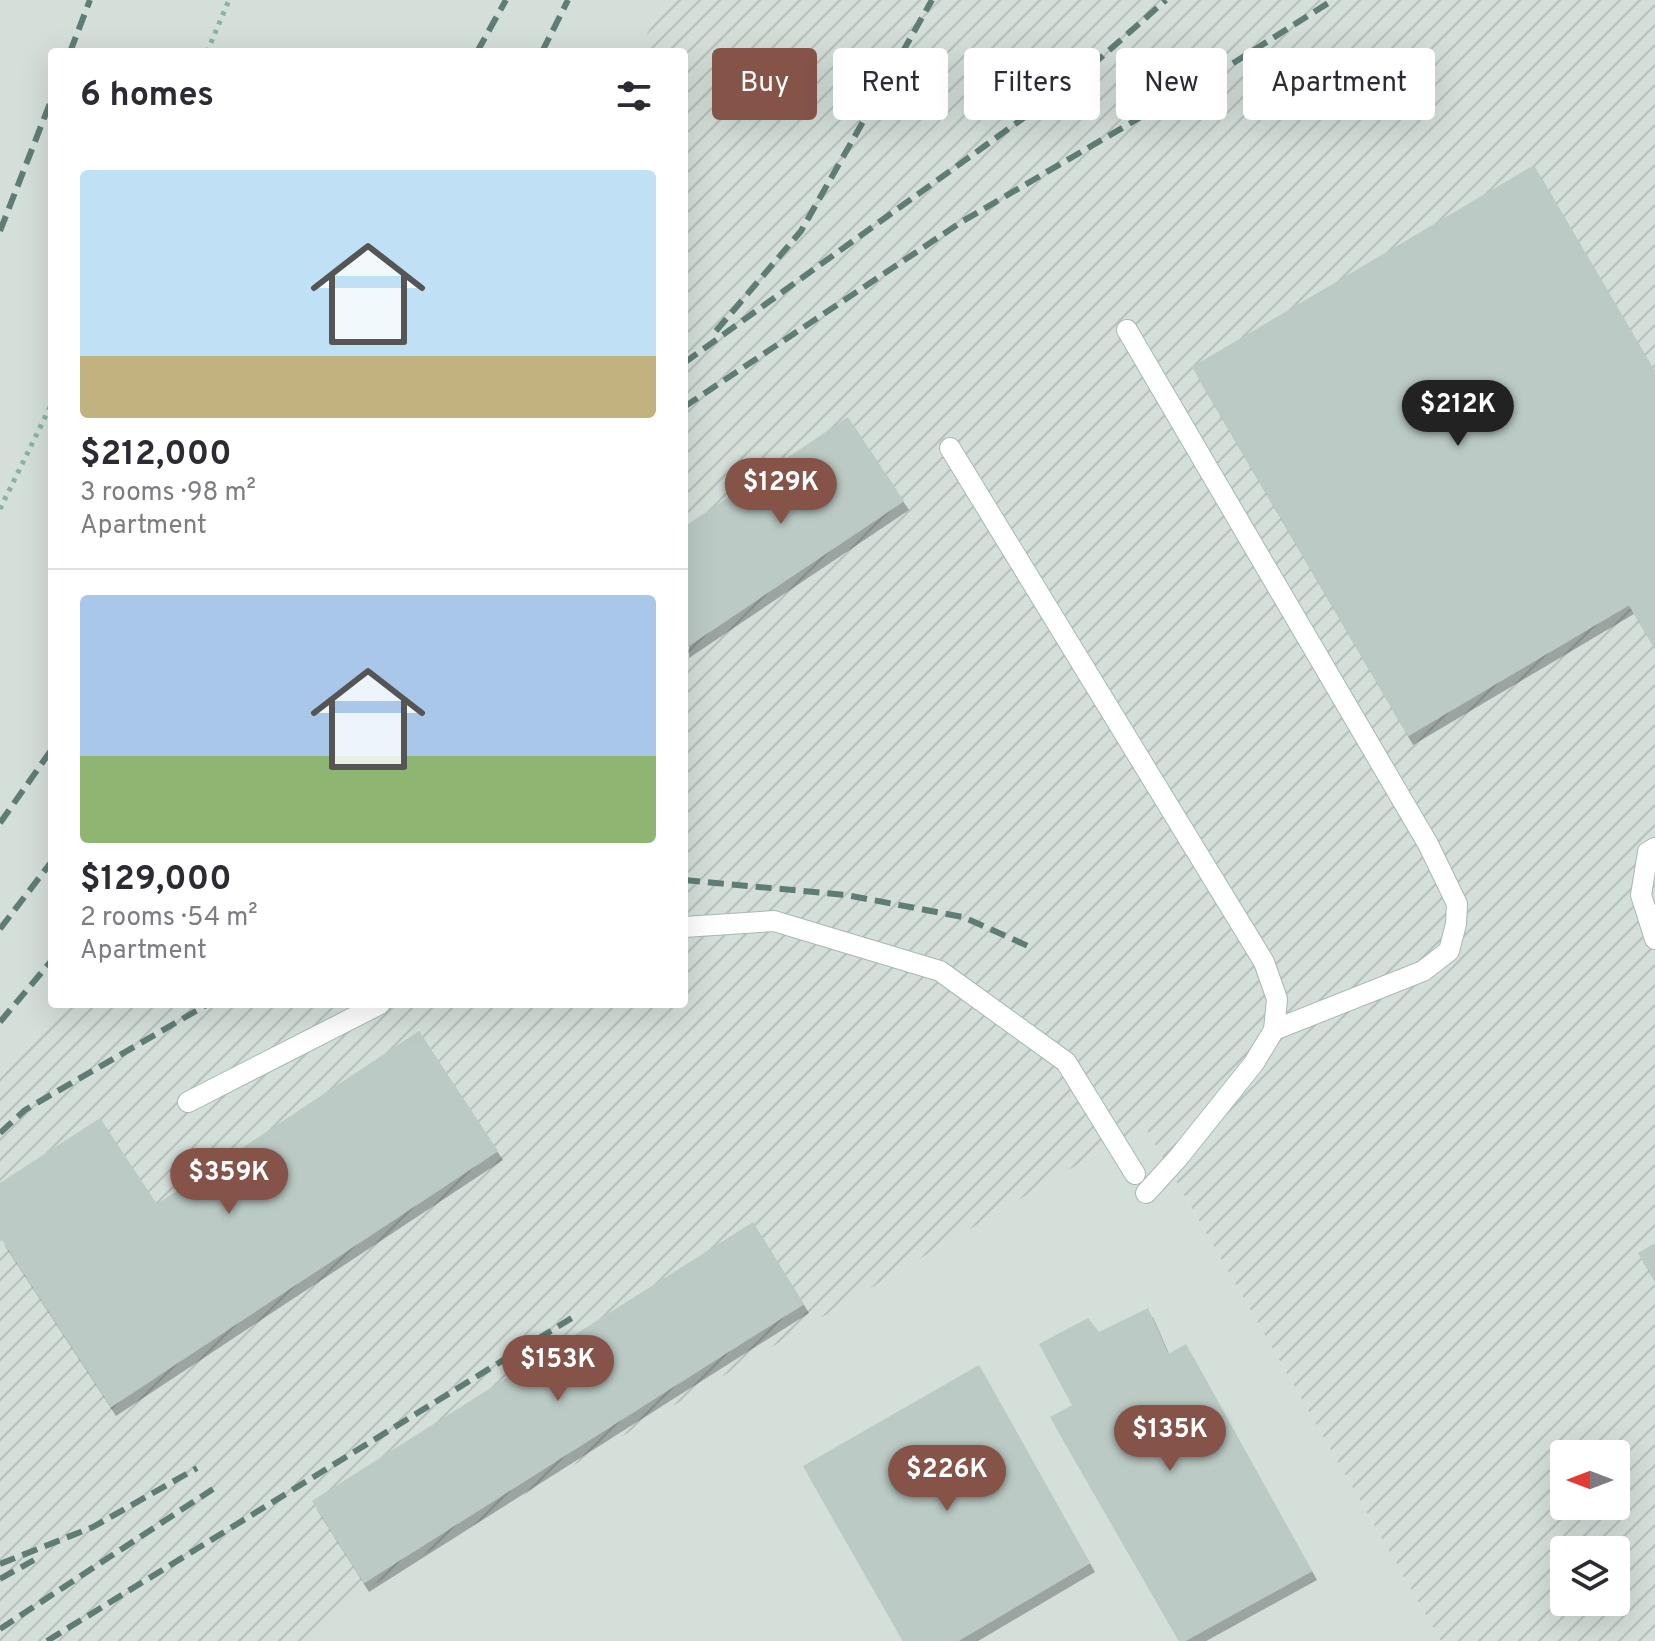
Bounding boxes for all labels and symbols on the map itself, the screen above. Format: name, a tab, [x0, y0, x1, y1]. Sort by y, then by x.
pin: $212K	[1402, 380, 1514, 448]
pin: $129K	[725, 458, 837, 526]
pin: $359K	[173, 1148, 285, 1216]
pin: $153K	[502, 1335, 614, 1403]
pin: $135K	[1114, 1405, 1226, 1473]
north arrow	[1550, 1440, 1630, 1520]
pin: $226K	[891, 1445, 1003, 1513]

